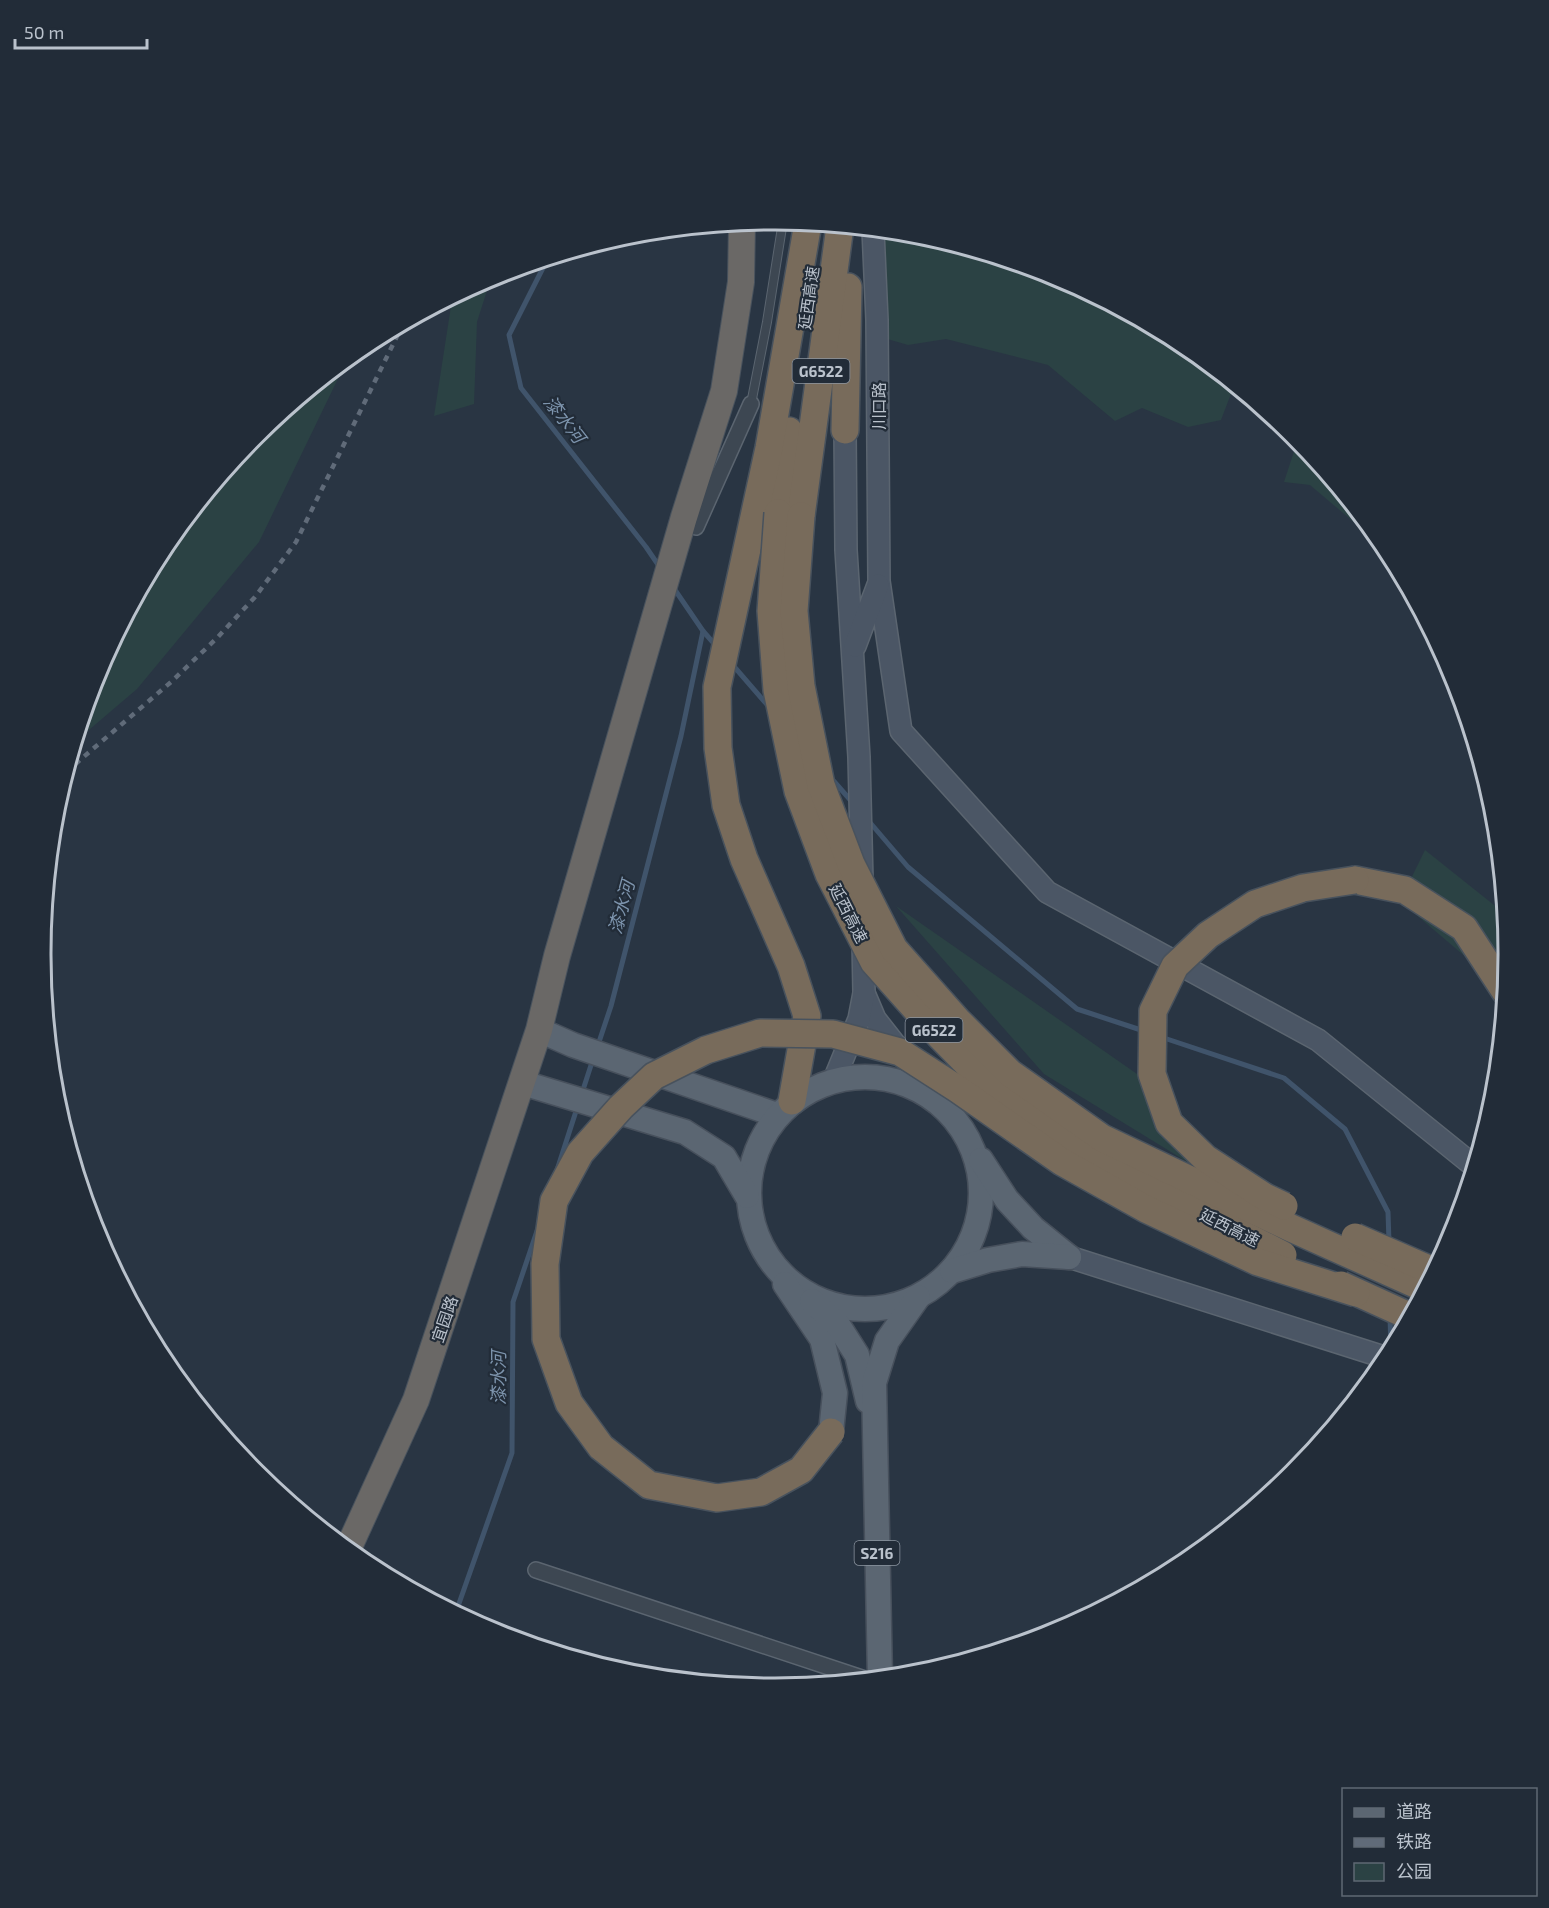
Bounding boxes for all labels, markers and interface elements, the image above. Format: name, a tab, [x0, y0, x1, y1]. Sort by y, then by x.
scale bar	[15, 12, 147, 50]
text: 50 m	[24, 21, 64, 43]
street label: 延西高速	[794, 265, 822, 331]
road number: G6522	[792, 359, 850, 383]
street label: 川口路	[869, 382, 888, 430]
water label: 漆水河	[540, 391, 592, 449]
water label: 漆水河	[603, 875, 639, 936]
street label: 延西高速	[826, 880, 872, 946]
road number: G6522	[906, 1018, 962, 1042]
street label: 延西高速	[1197, 1204, 1263, 1250]
street label: 宜园路	[427, 1293, 461, 1345]
water label: 漆水河	[487, 1348, 509, 1405]
road number: S216	[854, 1541, 900, 1565]
legend	[1342, 1788, 1537, 1896]
text: 道路	[1396, 1800, 1432, 1822]
text: 铁路	[1396, 1830, 1432, 1852]
text: 公园	[1396, 1860, 1432, 1882]

